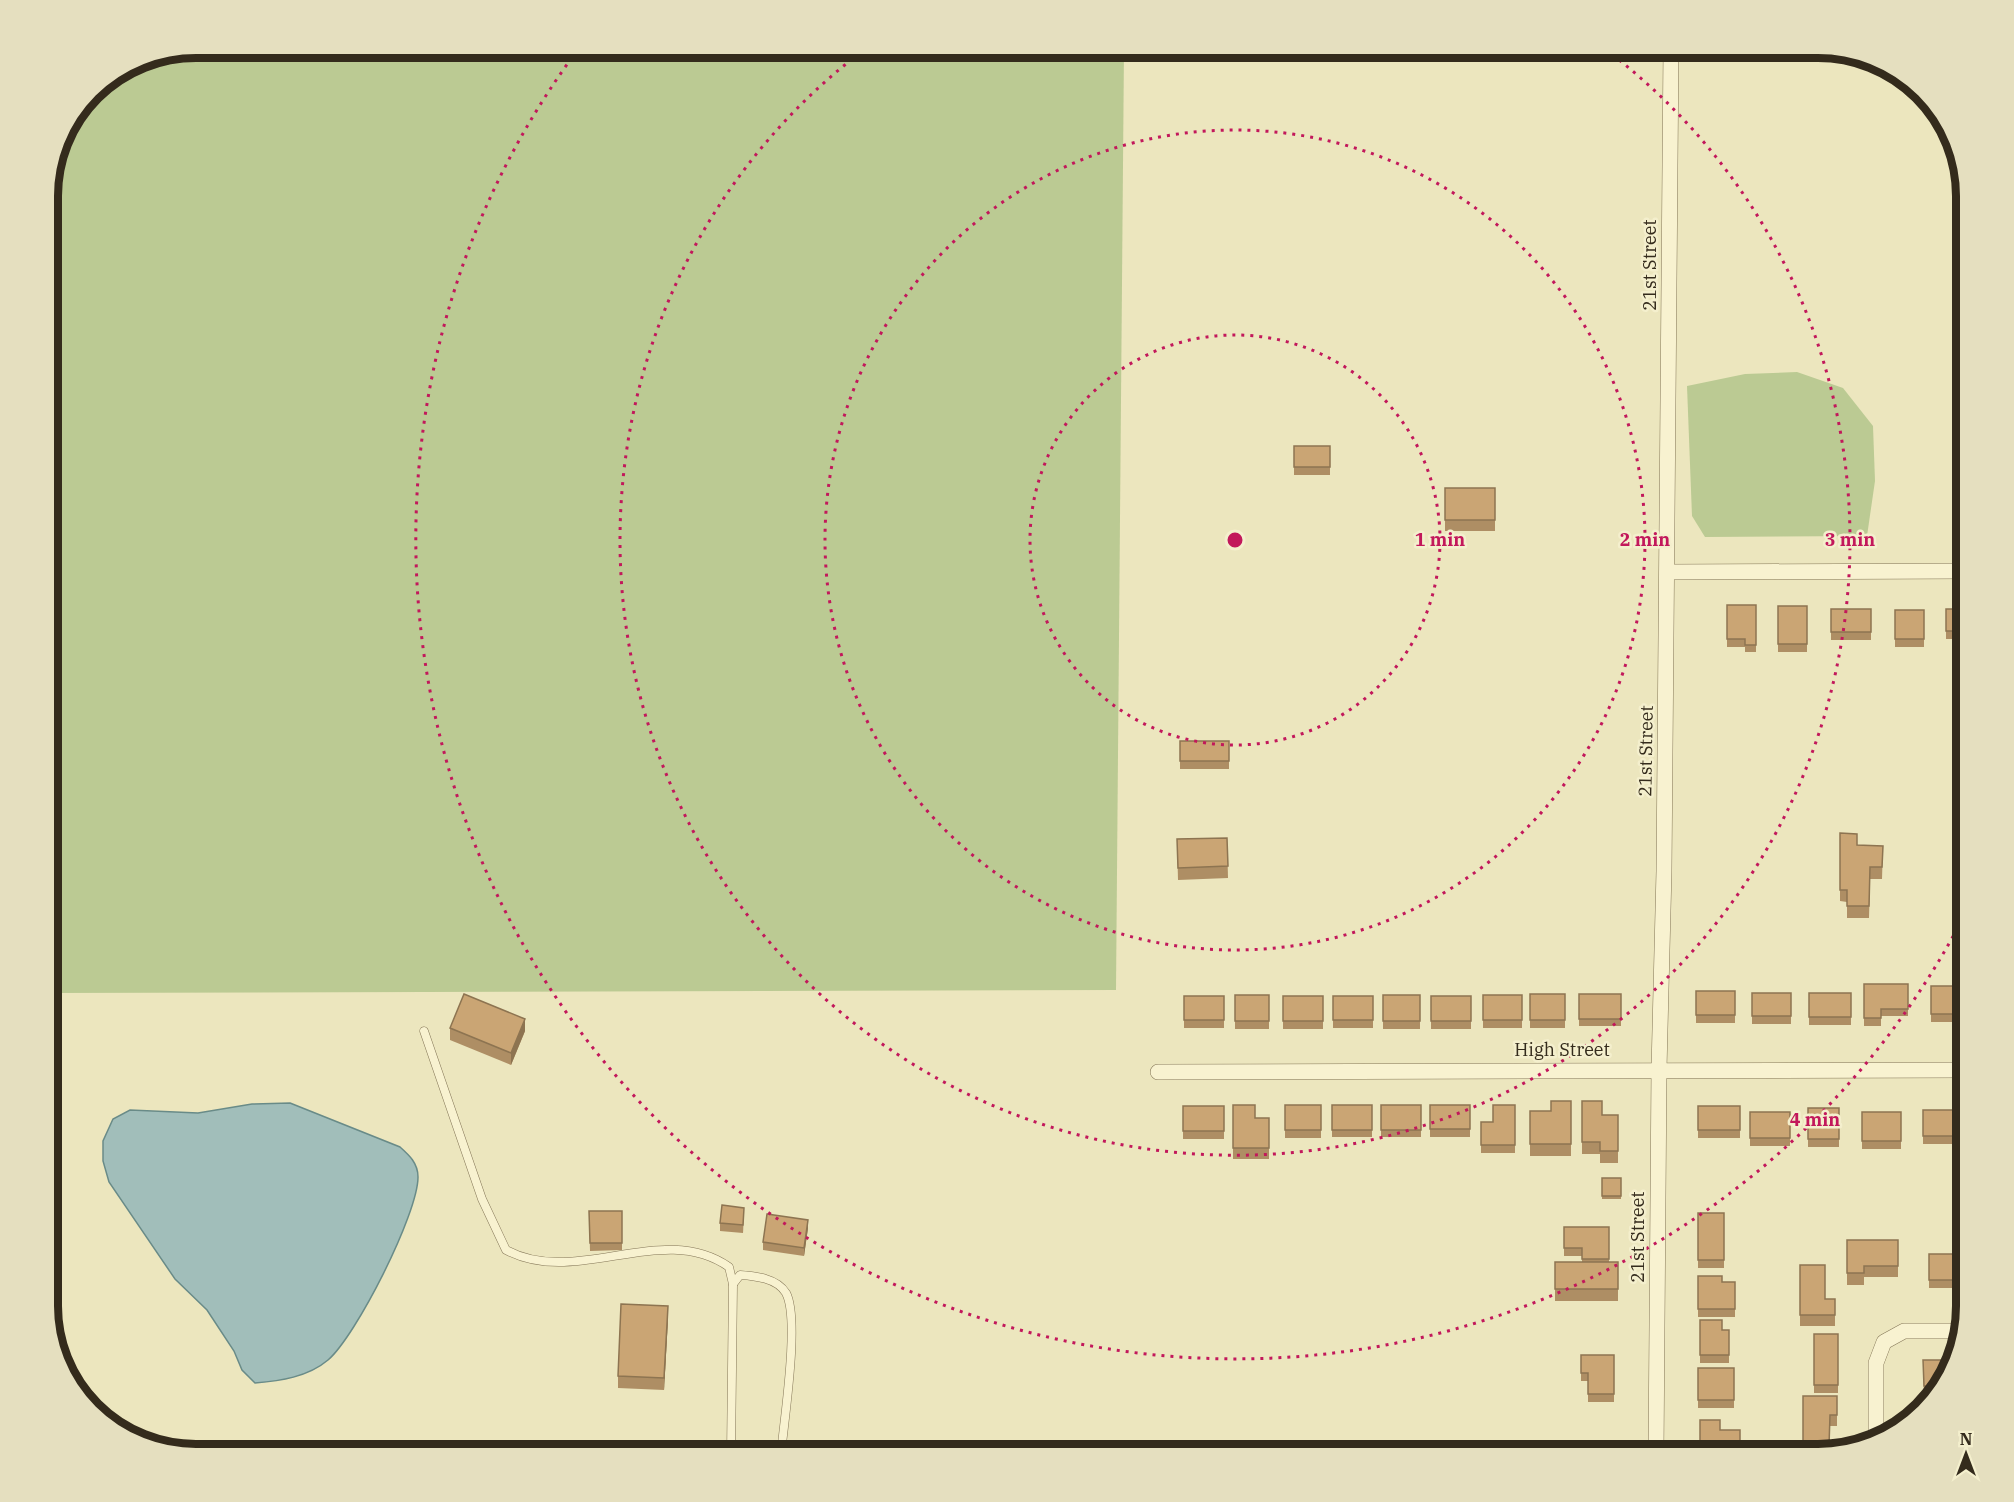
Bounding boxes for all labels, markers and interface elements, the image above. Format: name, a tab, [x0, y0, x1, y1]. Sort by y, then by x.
street label: 21st Street	[1638, 219, 1661, 311]
text: 1 min	[1415, 528, 1465, 551]
text: 2 min	[1620, 528, 1670, 551]
text: 3 min	[1825, 528, 1875, 551]
centre of rings	[1225, 530, 1245, 550]
street label: 21st Street	[1633, 705, 1658, 797]
street label: High Street	[1514, 1038, 1610, 1061]
text: 4 min	[1790, 1108, 1840, 1131]
street label: 21st Street	[1626, 1191, 1649, 1283]
north arrow	[1936, 1424, 1996, 1484]
text: N	[1960, 1429, 1972, 1449]

